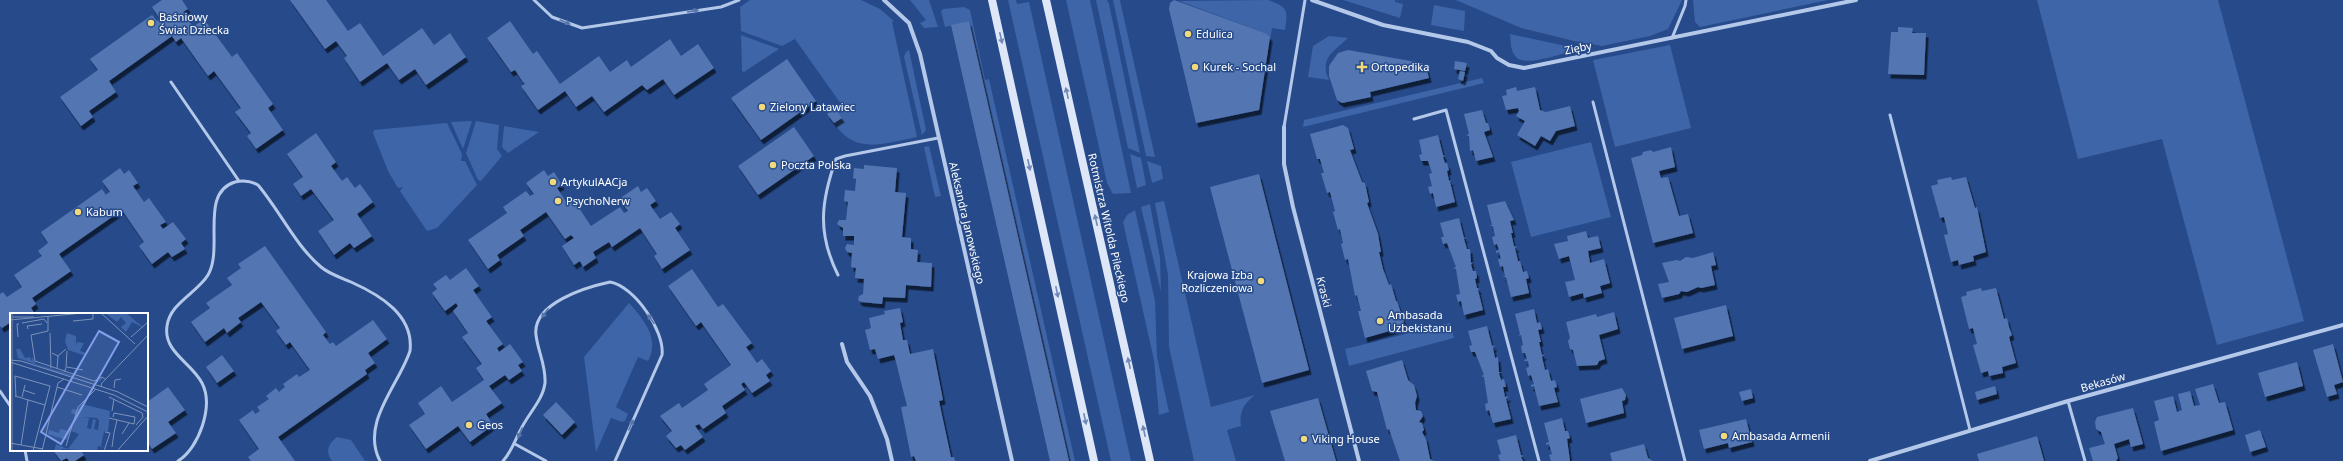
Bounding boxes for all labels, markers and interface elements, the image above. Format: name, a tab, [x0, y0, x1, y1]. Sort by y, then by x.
one-way arrow	[687, 8, 699, 14]
place label: Baśniowy Świat Dziecka	[159, 9, 229, 37]
marker: Baśniowy Świat Dziecka	[146, 18, 156, 28]
one-way arrow	[560, 20, 572, 26]
place label: Edulica	[1196, 26, 1233, 41]
marker: Edulica	[1183, 29, 1193, 39]
one-way arrow	[998, 32, 1004, 44]
street label: Zięby	[1563, 37, 1593, 57]
place label: Kurek - Sochal	[1203, 59, 1276, 74]
place label: Ortopedika	[1371, 59, 1429, 74]
marker: Ortopedika	[1356, 61, 1368, 73]
marker: Kurek - Sochal	[1190, 62, 1200, 72]
one-way arrow	[1064, 87, 1070, 99]
place label: Zielony Latawiec	[770, 99, 855, 114]
marker: Zielony Latawiec	[757, 102, 767, 112]
street label: Rotmistrza Witolda Pileckiego	[1085, 152, 1134, 304]
place label: Poczta Polska	[781, 157, 851, 172]
one-way arrow	[1026, 159, 1032, 171]
marker: Poczta Polska	[768, 160, 778, 170]
street label: Aleksandra Janowskiego	[946, 160, 989, 286]
place label: ArtykulAACja	[561, 174, 627, 189]
marker: ArtykulAACja	[548, 177, 558, 187]
place label: PsychoNerw	[566, 193, 630, 208]
marker: PsychoNerw	[553, 196, 563, 206]
place label: Kabum	[86, 204, 123, 219]
marker: Kabum	[73, 207, 83, 217]
one-way arrow	[1092, 213, 1098, 226]
place label: Krajowa Izba Rozliczeniowa	[1181, 267, 1253, 295]
street label: Kraski	[1313, 275, 1336, 309]
marker: Krajowa Izba Rozliczeniowa	[1256, 276, 1266, 286]
one-way arrow	[1054, 286, 1060, 298]
place label: Ambasada Uzbekistanu	[1388, 307, 1452, 335]
one-way arrow	[541, 308, 549, 318]
inset map	[10, 313, 148, 451]
one-way arrow	[647, 313, 655, 324]
marker: Ambasada Uzbekistanu	[1375, 316, 1385, 326]
one-way arrow	[1125, 357, 1131, 370]
street label: Bekasów	[2079, 368, 2127, 395]
one-way arrow	[1082, 413, 1088, 425]
place label: Geos	[477, 417, 503, 432]
marker: Geos	[464, 420, 474, 430]
one-way arrow	[628, 420, 634, 431]
one-way arrow	[1140, 425, 1146, 437]
one-way arrow	[516, 427, 522, 439]
place label: Ambasada Armenii	[1732, 428, 1830, 443]
place label: Viking House	[1312, 431, 1380, 446]
marker: Ambasada Armenii	[1719, 431, 1729, 441]
marker: Viking House	[1299, 434, 1309, 444]

